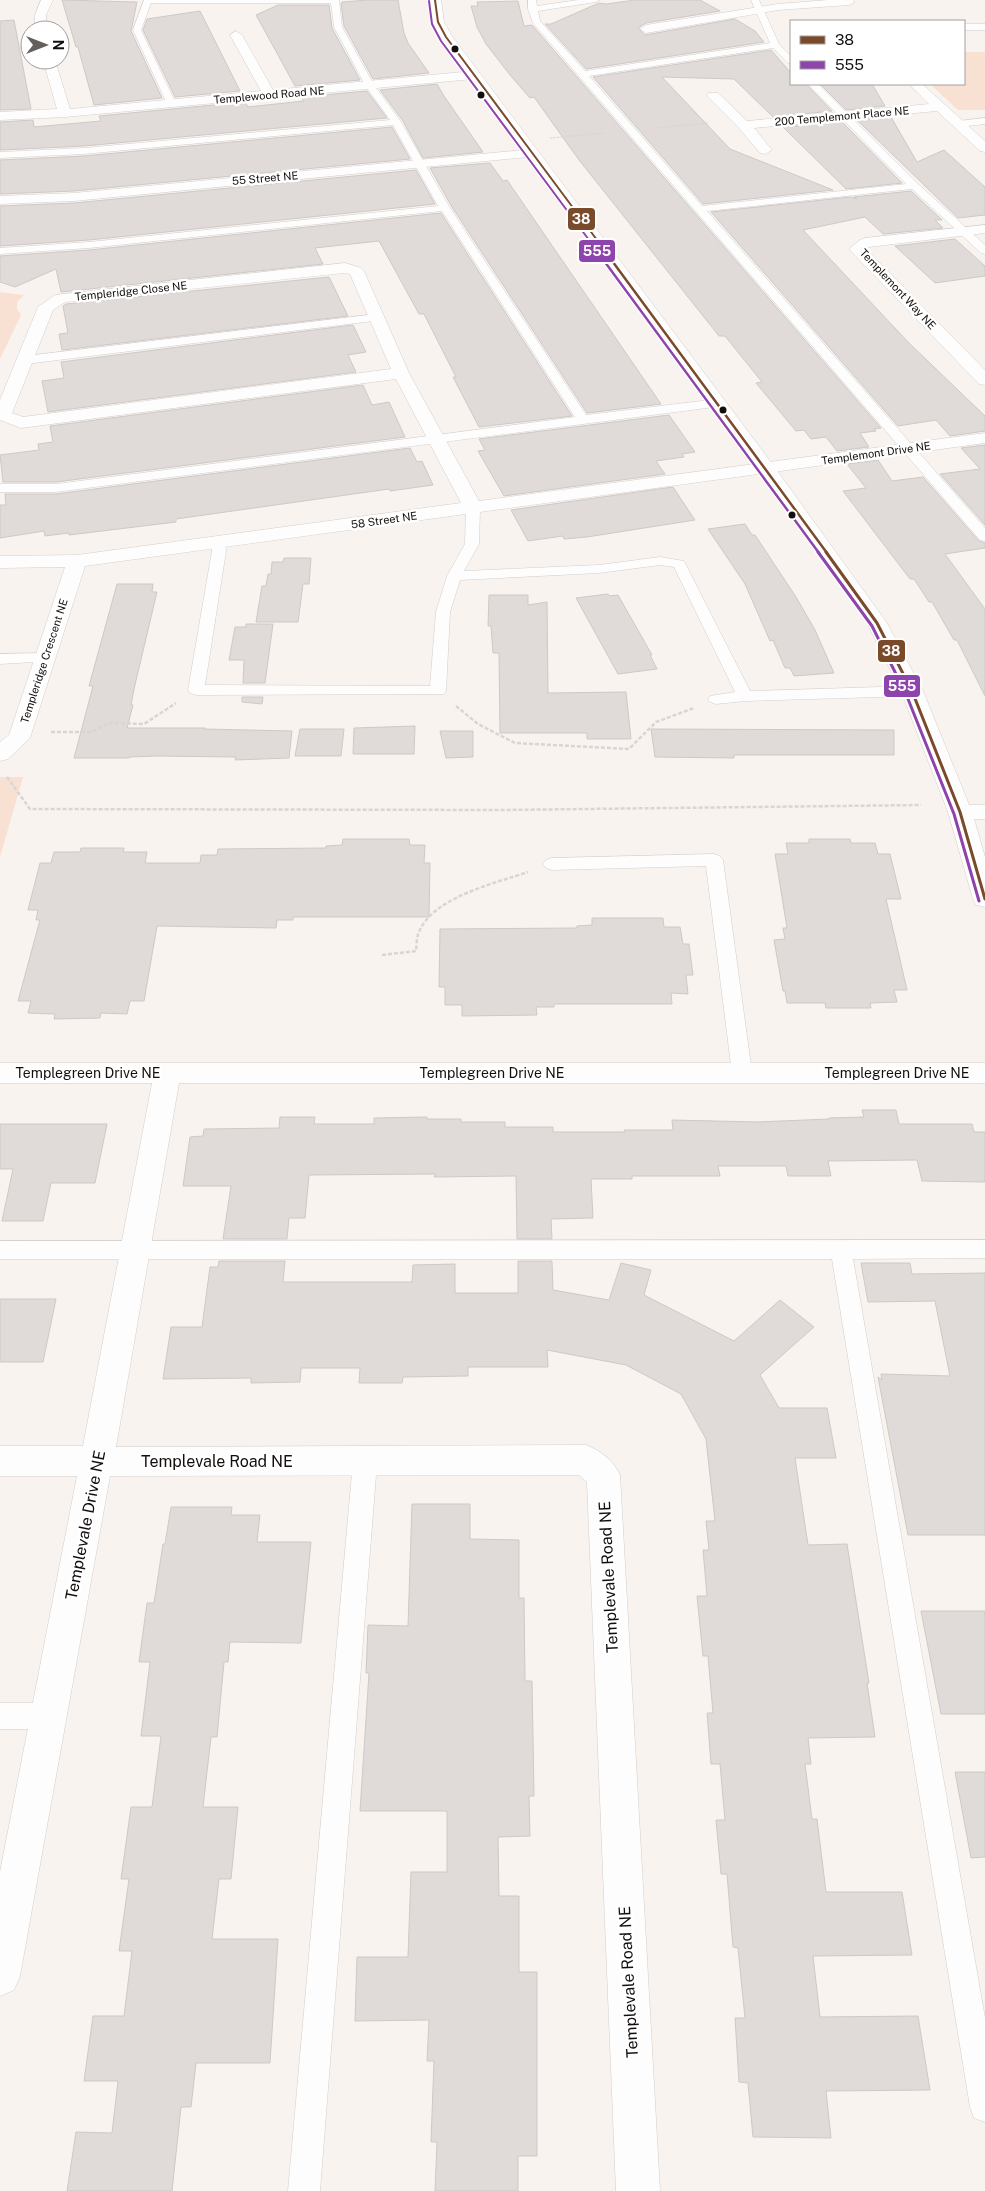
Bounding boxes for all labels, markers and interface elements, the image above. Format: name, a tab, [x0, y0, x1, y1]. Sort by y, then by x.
north arrow	[20, 20, 70, 70]
legend	[790, 20, 965, 85]
text: 38	[835, 31, 854, 48]
text: N	[50, 40, 66, 50]
unlabelled marker	[450, 44, 460, 54]
text: 555	[835, 56, 864, 73]
street label: Templewood Road NE	[213, 84, 325, 106]
unlabelled marker	[476, 90, 486, 100]
street label: 200 Templemont Place NE	[774, 104, 910, 128]
street label: 55 Street NE	[231, 169, 299, 187]
line badge: 38	[567, 207, 596, 231]
text: 38	[572, 211, 590, 227]
line badge: 555	[578, 239, 616, 263]
text: 555	[583, 243, 611, 259]
street label: Templemont Way NE	[858, 246, 938, 332]
street label: Templeridge Close NE	[74, 279, 188, 303]
unlabelled marker	[718, 405, 728, 415]
street label: Templemont Drive NE	[821, 439, 932, 467]
street label: 58 Street NE	[350, 509, 418, 531]
unlabelled marker	[787, 510, 797, 520]
street label: Templeridge Crescent NE	[18, 597, 70, 725]
line badge: 38	[877, 639, 906, 663]
text: 38	[882, 643, 900, 659]
line badge: 555	[883, 674, 921, 698]
text: 555	[888, 678, 916, 694]
street label: Templegreen Drive NE	[16, 1065, 160, 1081]
street label: Templegreen Drive NE	[420, 1065, 564, 1081]
street label: Templegreen Drive NE	[825, 1065, 969, 1081]
street label: Templevale Drive NE	[62, 1449, 109, 1602]
street label: Templevale Road NE	[141, 1452, 293, 1471]
street label: Templevale Road NE	[595, 1501, 622, 1653]
street label: Templevale Road NE	[615, 1906, 642, 2058]

